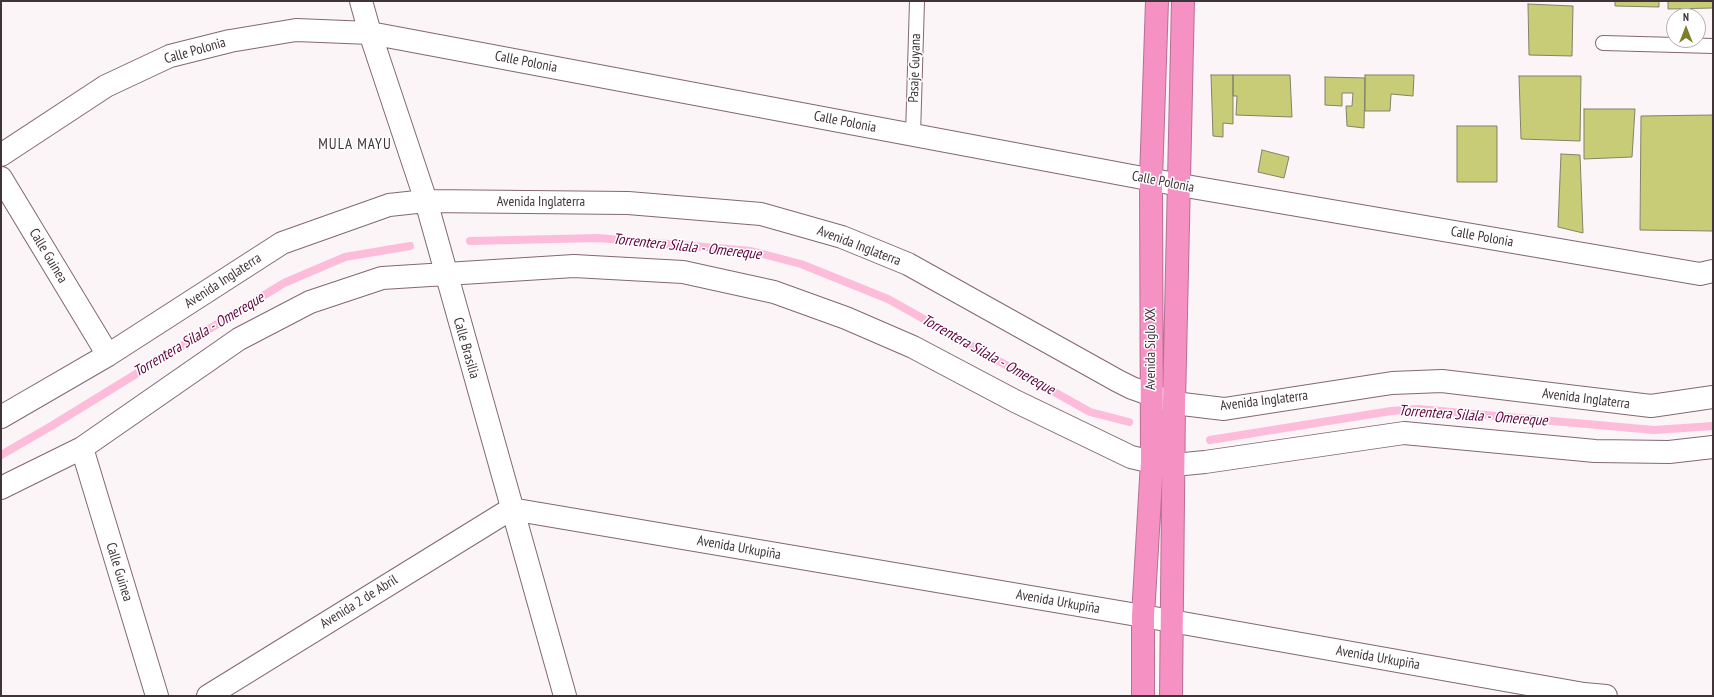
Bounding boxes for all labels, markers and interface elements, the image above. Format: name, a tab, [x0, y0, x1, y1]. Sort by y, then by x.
north arrow	[1666, 8, 1706, 48]
text: N	[1683, 10, 1689, 24]
street label: Pasaje Guyana	[905, 33, 925, 103]
street label: Calle Polonia	[162, 34, 228, 68]
street label: Calle Polonia	[493, 48, 559, 76]
street label: Calle Polonia	[812, 108, 878, 136]
district label: MULA MAYU	[318, 136, 392, 154]
street label: Calle Polonia	[1130, 168, 1196, 196]
street label: Avenida Inglaterra	[497, 194, 585, 210]
street label: Avenida Inglaterra	[815, 222, 903, 270]
street label: Calle Polonia	[1449, 223, 1515, 251]
street label: Calle Guinea	[25, 226, 71, 286]
water label: Torrentera Silala - Omereque	[612, 230, 762, 264]
street label: Avenida Inglaterra	[181, 250, 265, 312]
water label: Torrentera Silala - Omereque	[130, 289, 268, 381]
street label: Avenida Siglo XX	[1143, 308, 1159, 390]
water label: Torrentera Silala - Omereque	[918, 311, 1058, 399]
street label: Calle Brasilia	[449, 315, 483, 381]
street label: Avenida Inglaterra	[1541, 385, 1631, 413]
street label: Avenida Inglaterra	[1219, 387, 1309, 415]
water label: Torrentera Silala - Omereque	[1398, 402, 1548, 430]
street label: Avenida Urkupiña	[696, 532, 782, 564]
street label: Calle Guinea	[102, 541, 136, 603]
street label: Avenida 2 de Abril	[317, 572, 401, 632]
street label: Avenida Urkupiña	[1015, 586, 1101, 618]
street label: Avenida Urkupiña	[1335, 642, 1421, 674]

